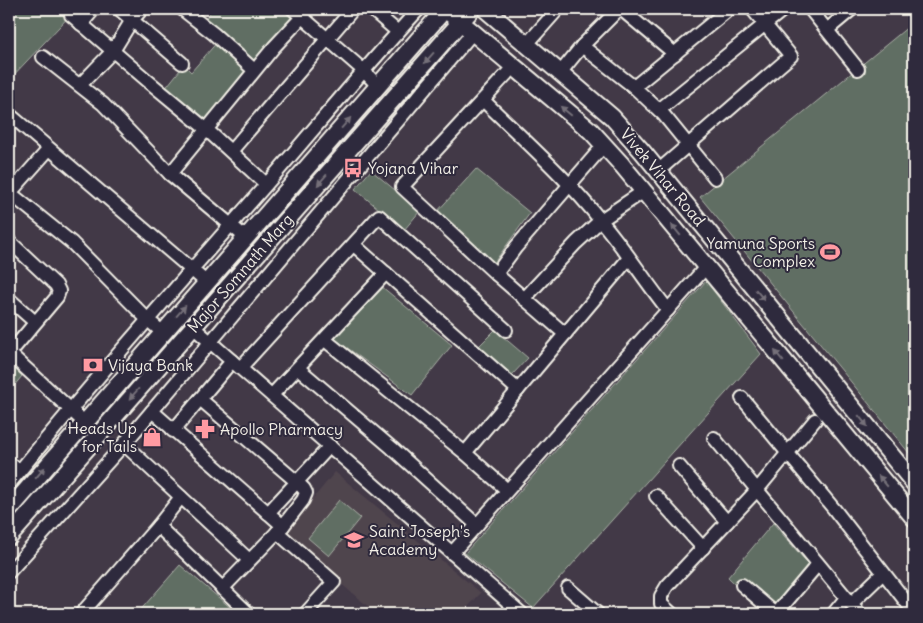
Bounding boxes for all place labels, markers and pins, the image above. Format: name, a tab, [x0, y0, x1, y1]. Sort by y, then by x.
bus stop icon: Yojana Vihar	[342, 157, 364, 179]
place label: Yojana Vihar	[368, 158, 459, 178]
place label: Yamuna Sports Complex	[706, 233, 815, 271]
sports icon: Yamuna Sports Complex	[819, 241, 841, 263]
bank icon: Vijaya Bank	[82, 354, 104, 376]
place label: Vijaya Bank	[108, 355, 193, 375]
place label: Heads Up for Tails	[68, 418, 137, 456]
pharmacy icon: Apollo Pharmacy	[194, 418, 216, 440]
place label: Apollo Pharmacy	[220, 419, 343, 439]
shop icon: Heads Up for Tails	[141, 426, 163, 448]
place label: Saint Joseph's Academy	[369, 521, 470, 559]
school or university icon: Saint Joseph's Academy	[343, 529, 365, 551]

